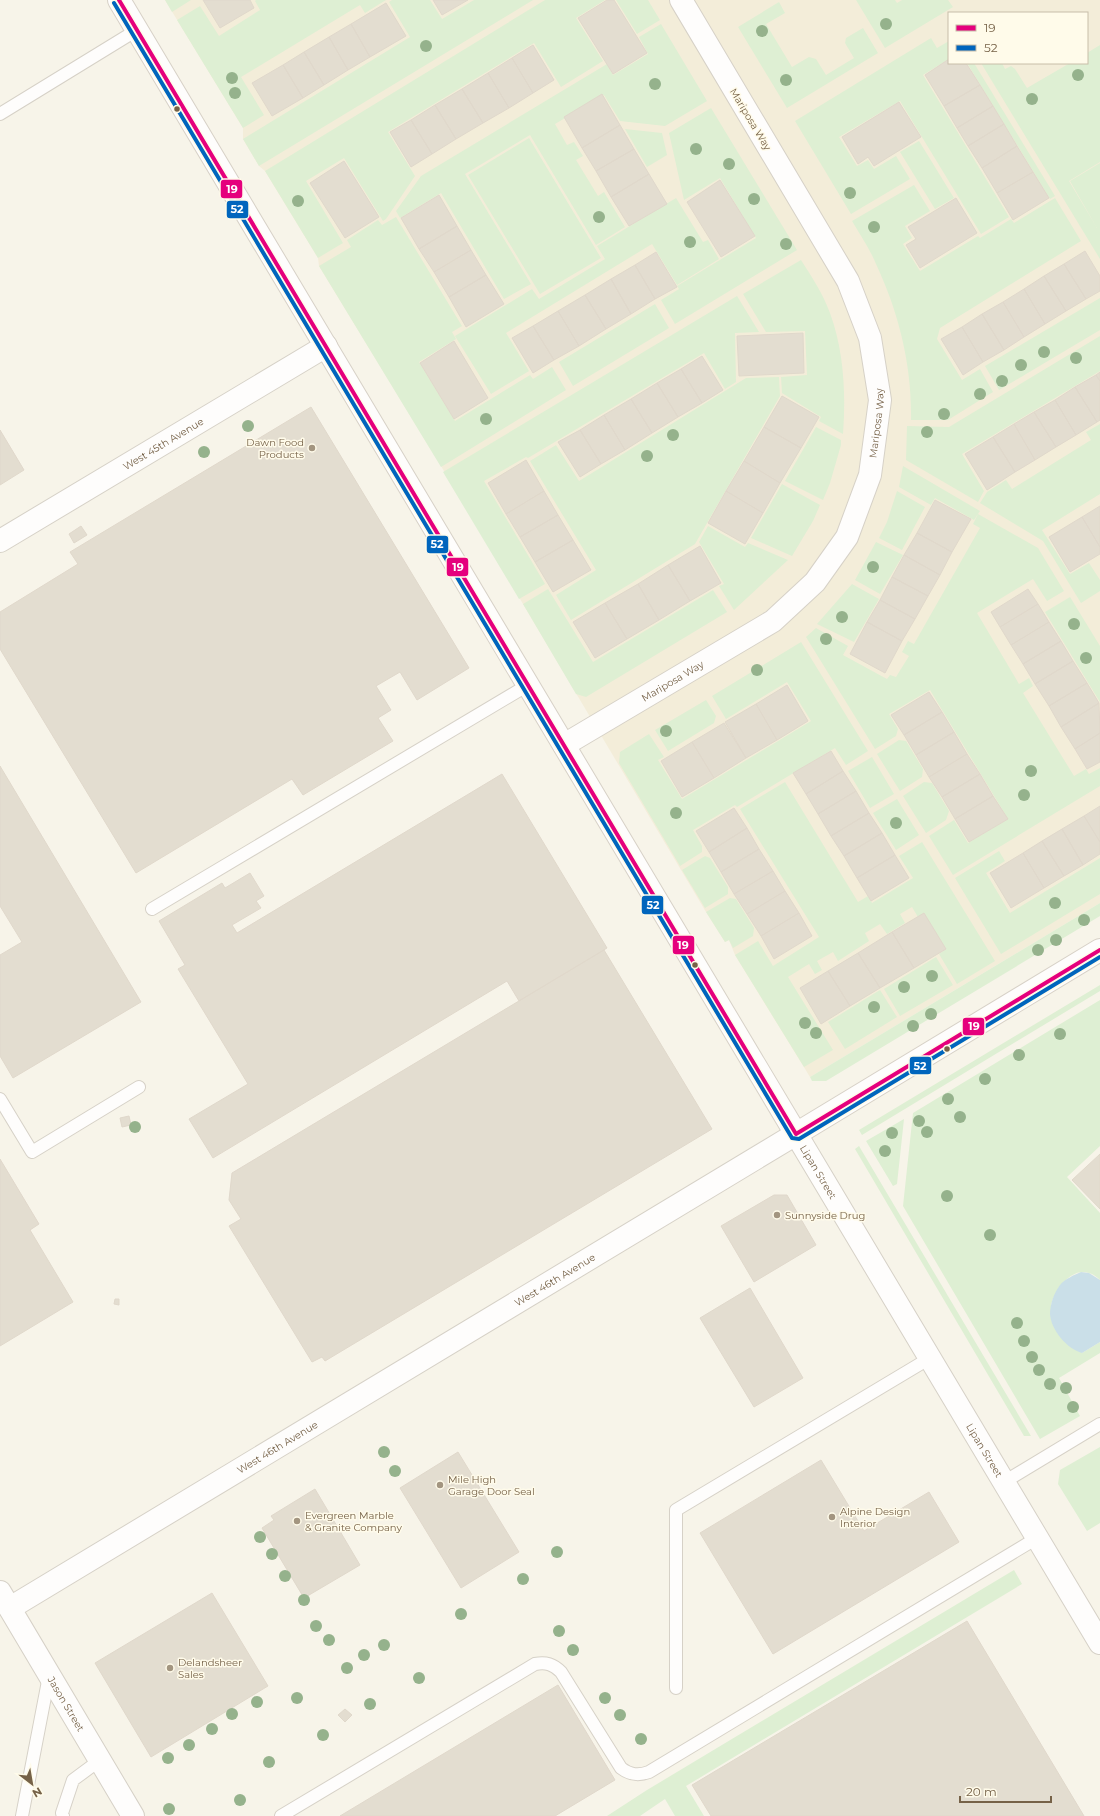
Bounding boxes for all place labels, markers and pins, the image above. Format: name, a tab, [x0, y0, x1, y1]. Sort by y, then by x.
unlabelled marker	[172, 104, 182, 114]
place label: Dawn Food Products	[246, 436, 304, 461]
marker: Dawn Food Products	[307, 443, 317, 453]
unlabelled marker	[690, 960, 700, 970]
unlabelled marker	[942, 1044, 952, 1054]
place label: Sunnyside Drug	[785, 1209, 865, 1222]
marker: Sunnyside Drug	[772, 1210, 782, 1220]
place label: Mile High Garage Door Seal	[448, 1473, 535, 1498]
marker: Mile High Garage Door Seal	[435, 1480, 445, 1490]
place label: Alpine Design Interior	[840, 1505, 910, 1530]
place label: Evergreen Marble & Granite Company	[305, 1509, 402, 1534]
marker: Alpine Design Interior	[827, 1512, 837, 1522]
marker: Evergreen Marble & Granite Company	[292, 1516, 302, 1526]
place label: Delandsheer Sales	[178, 1656, 242, 1681]
marker: Delandsheer Sales	[165, 1663, 175, 1673]

